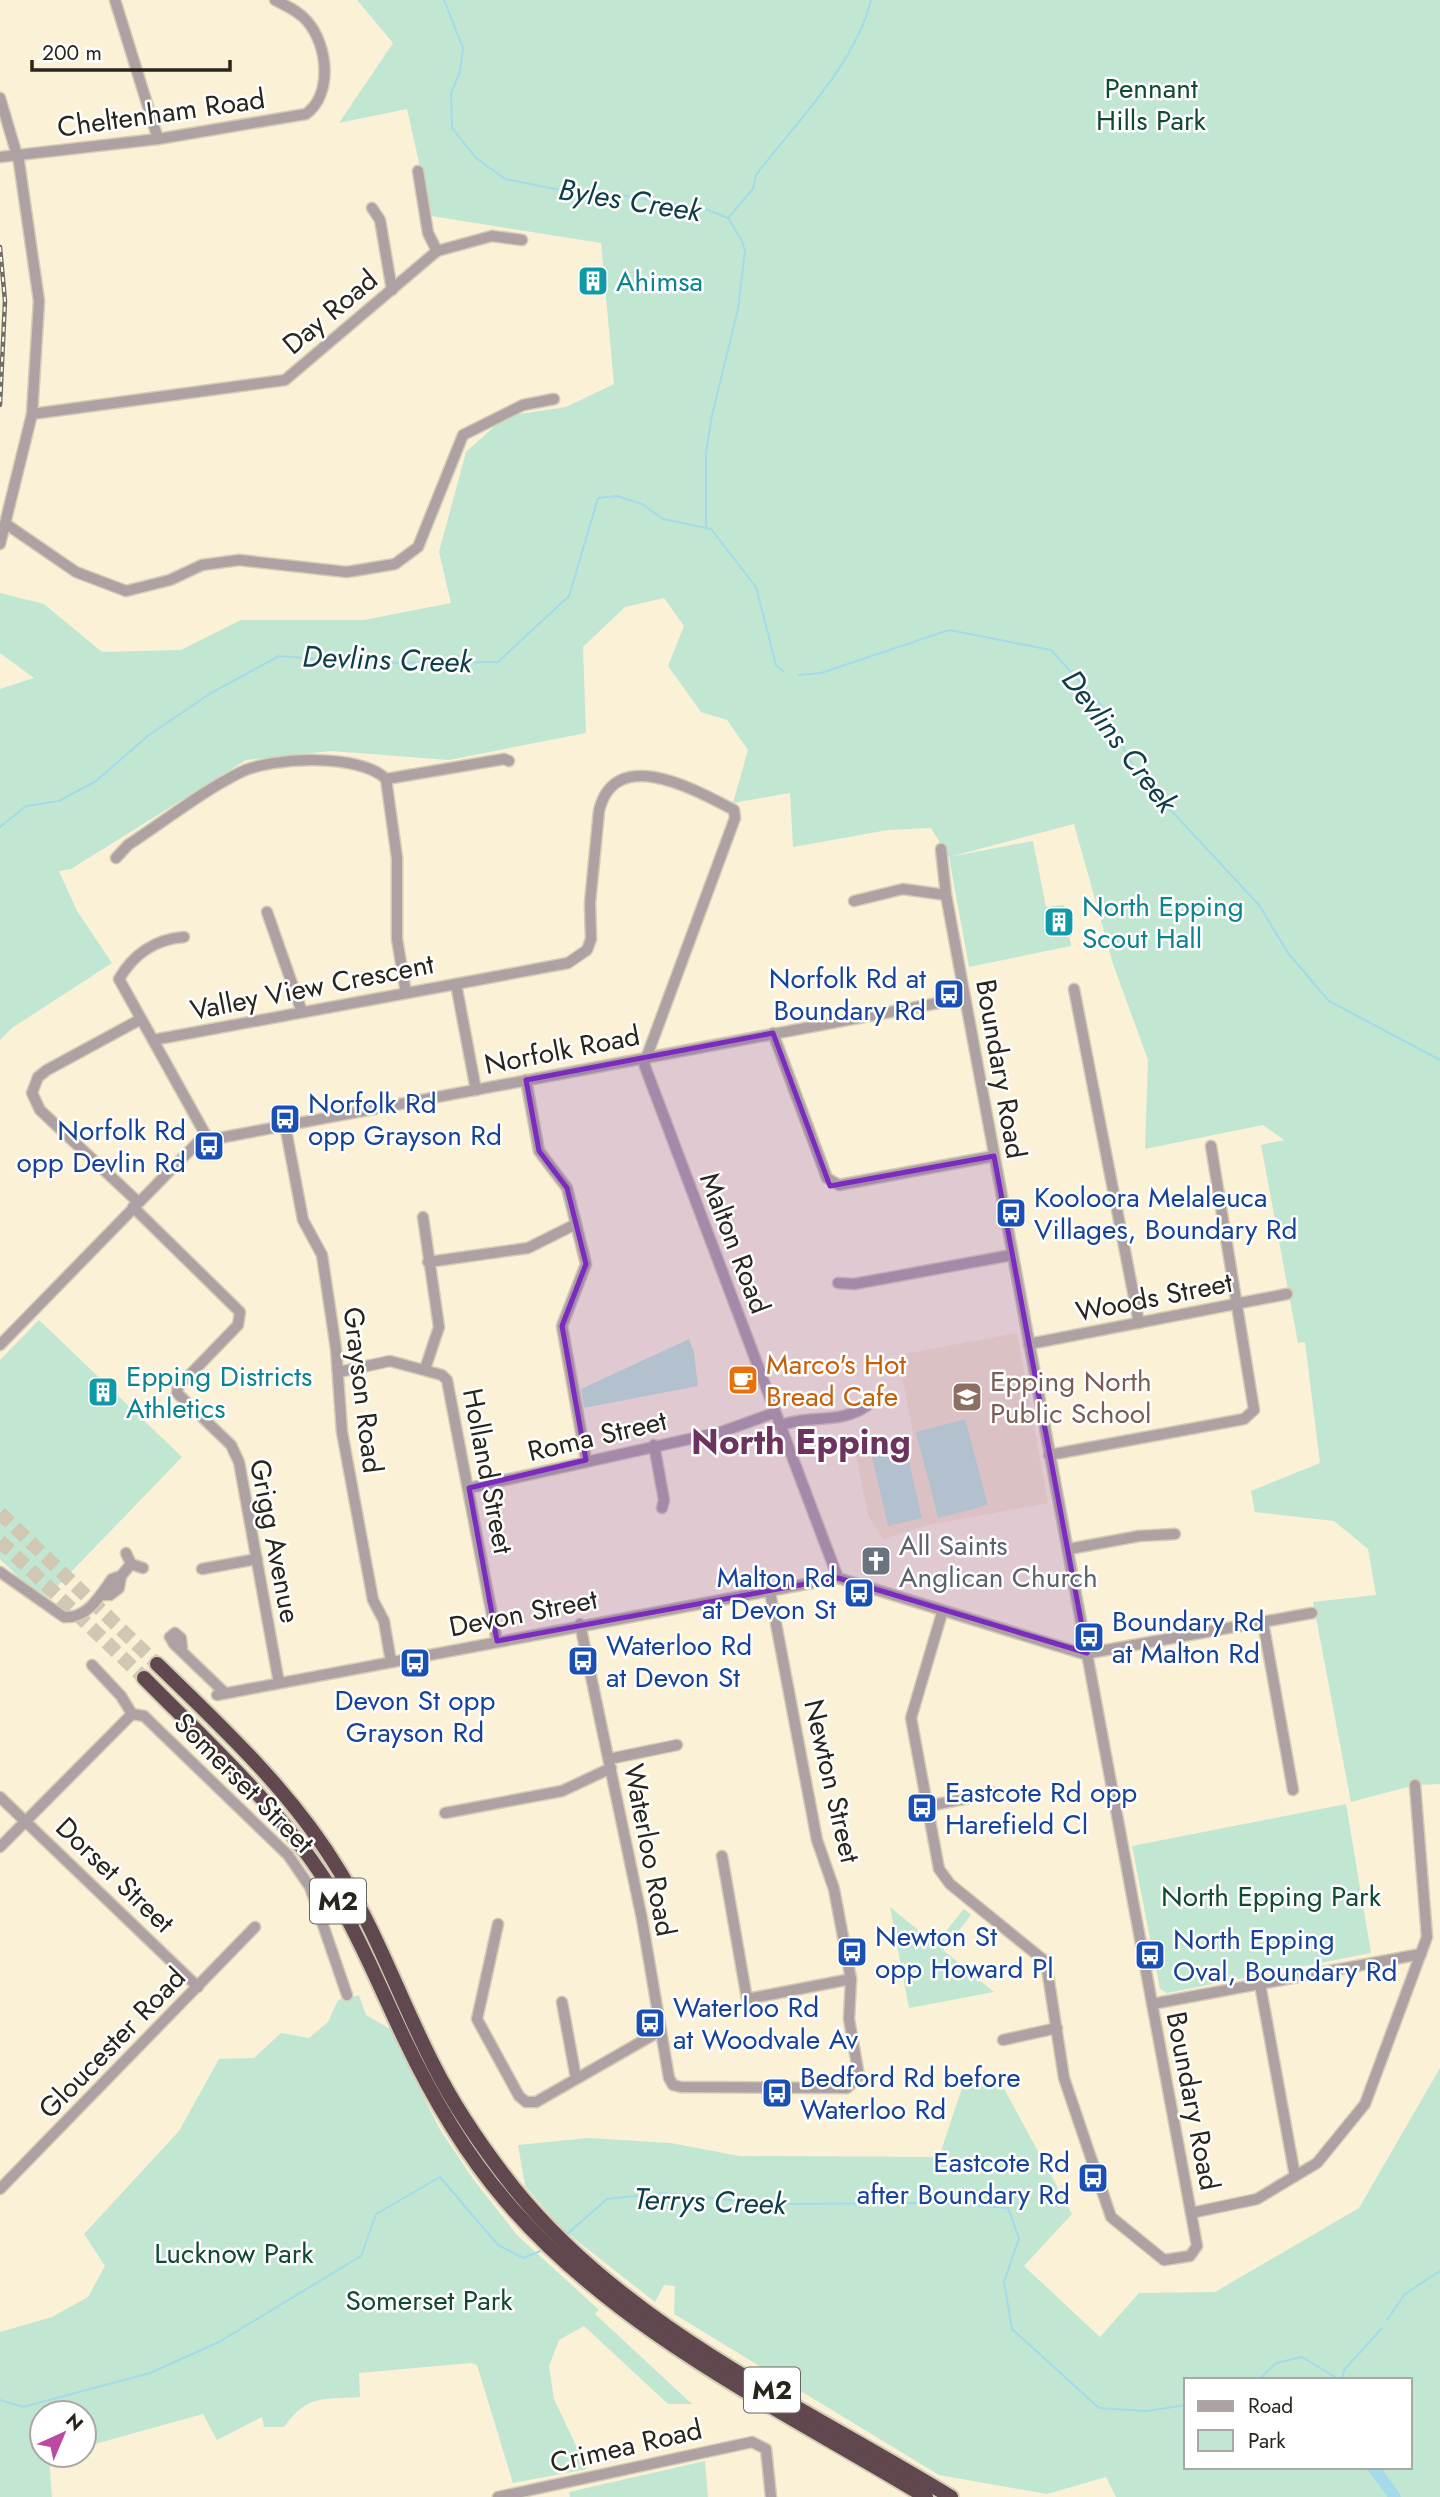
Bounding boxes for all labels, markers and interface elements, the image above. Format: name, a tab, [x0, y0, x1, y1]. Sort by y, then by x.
scale bar	[32, 28, 229, 72]
text: 200 m	[42, 38, 102, 68]
park label: Pennant Hills Park	[1096, 68, 1207, 141]
street label: Cheltenham Road	[54, 78, 268, 148]
water label: Byles Creek	[556, 168, 706, 233]
street label: Day Road	[273, 260, 387, 364]
place label: Ahimsa	[616, 261, 703, 302]
building icon: Ahimsa	[576, 264, 610, 298]
water label: Devlins Creek	[301, 635, 474, 683]
water label: Devlins Creek	[1052, 660, 1189, 823]
place label: North Epping Scout Hall	[1082, 886, 1244, 959]
building icon: North Epping Scout Hall	[1042, 905, 1076, 939]
street label: Valley View Crescent	[187, 943, 438, 1031]
place label: Norfolk Rd at Boundary Rd	[769, 958, 926, 1031]
street label: Boundary Road	[965, 976, 1037, 1162]
bus stop icon: Norfolk Rd at Boundary Rd	[932, 977, 966, 1011]
street label: Norfolk Road	[481, 1015, 643, 1085]
place label: Norfolk Rd opp Grayson Rd	[308, 1083, 502, 1156]
bus stop icon: Norfolk Rd opp Grayson Rd	[268, 1102, 302, 1136]
place label: Norfolk Rd opp Devlin Rd	[17, 1110, 186, 1183]
bus stop icon: Norfolk Rd opp Devlin Rd	[192, 1129, 226, 1163]
street label: Malton Road	[689, 1167, 781, 1319]
place label: Kooloora Melaleuca Villages, Boundary Rd	[1034, 1177, 1297, 1250]
bus stop icon: Kooloora Melaleuca Villages, Boundary Rd	[994, 1196, 1028, 1230]
street label: Woods Street	[1072, 1262, 1236, 1332]
street label: Grayson Road	[332, 1305, 394, 1475]
place label: Marco's Hot Bread Cafe	[766, 1344, 906, 1417]
place label: Epping Districts Athletics	[126, 1356, 312, 1429]
place label: Epping North Public School	[990, 1361, 1152, 1434]
cafe icon: Marco's Hot Bread Cafe	[726, 1363, 760, 1397]
building icon: Epping Districts Athletics	[86, 1375, 120, 1409]
school or university icon: Epping North Public School	[950, 1380, 984, 1414]
street label: Holland Street	[452, 1385, 524, 1557]
street label: Roma Street	[523, 1400, 671, 1472]
district label: North Epping	[691, 1417, 911, 1467]
street label: Grigg Avenue	[239, 1456, 311, 1626]
place label: All Saints Anglican Church	[899, 1525, 1098, 1598]
church icon: All Saints Anglican Church	[859, 1544, 893, 1578]
place label: Malton Rd at Devon St	[702, 1557, 836, 1630]
bus stop icon: Malton Rd at Devon St	[842, 1576, 876, 1610]
street label: Devon Street	[445, 1578, 601, 1647]
place label: Boundary Rd at Malton Rd	[1112, 1601, 1265, 1674]
bus stop icon: Boundary Rd at Malton Rd	[1072, 1620, 1106, 1654]
place label: Waterloo Rd at Devon St	[606, 1625, 752, 1698]
bus stop icon: Waterloo Rd at Devon St	[566, 1644, 600, 1678]
bus stop icon: Devon St opp Grayson Rd	[398, 1646, 432, 1680]
place label: Devon St opp Grayson Rd	[334, 1680, 496, 1753]
street label: Newton Street	[793, 1695, 871, 1867]
street label: Somerset Street	[164, 1703, 324, 1863]
street label: Waterloo Road	[613, 1760, 687, 1940]
place label: Eastcote Rd opp Harefield Cl	[945, 1772, 1137, 1845]
bus stop icon: Eastcote Rd opp Harefield Cl	[905, 1791, 939, 1825]
street label: Dorset Street	[46, 1808, 184, 1943]
park label: North Epping Park	[1161, 1876, 1382, 1917]
road number: M2	[310, 1878, 366, 1924]
place label: Newton St opp Howard Pl	[875, 1916, 1054, 1989]
place label: North Epping Oval, Boundary Rd	[1173, 1919, 1397, 1992]
bus stop icon: Newton St opp Howard Pl	[835, 1935, 869, 1969]
bus stop icon: North Epping Oval, Boundary Rd	[1133, 1938, 1167, 1972]
street label: Gloucester Road	[29, 1958, 195, 2128]
place label: Waterloo Rd at Woodvale Av	[673, 1987, 859, 2060]
bus stop icon: Waterloo Rd at Woodvale Av	[633, 2006, 667, 2040]
street label: Boundary Road	[1156, 2008, 1230, 2194]
place label: Bedford Rd before Waterloo Rd	[800, 2057, 1021, 2130]
bus stop icon: Bedford Rd before Waterloo Rd	[760, 2076, 794, 2110]
place label: Eastcote Rd after Boundary Rd	[857, 2142, 1070, 2215]
bus stop icon: Eastcote Rd after Boundary Rd	[1076, 2161, 1110, 2195]
water label: Terrys Creek	[633, 2177, 788, 2225]
park label: Lucknow Park	[154, 2233, 314, 2274]
park label: Somerset Park	[345, 2280, 513, 2321]
road number: M2	[744, 2368, 800, 2412]
legend	[1184, 2378, 1412, 2469]
text: Road	[1248, 2391, 1293, 2421]
north arrow	[28, 2399, 98, 2469]
text: N	[60, 2407, 89, 2437]
street label: Crimea Road	[546, 2409, 706, 2483]
text: Park	[1248, 2426, 1286, 2456]

